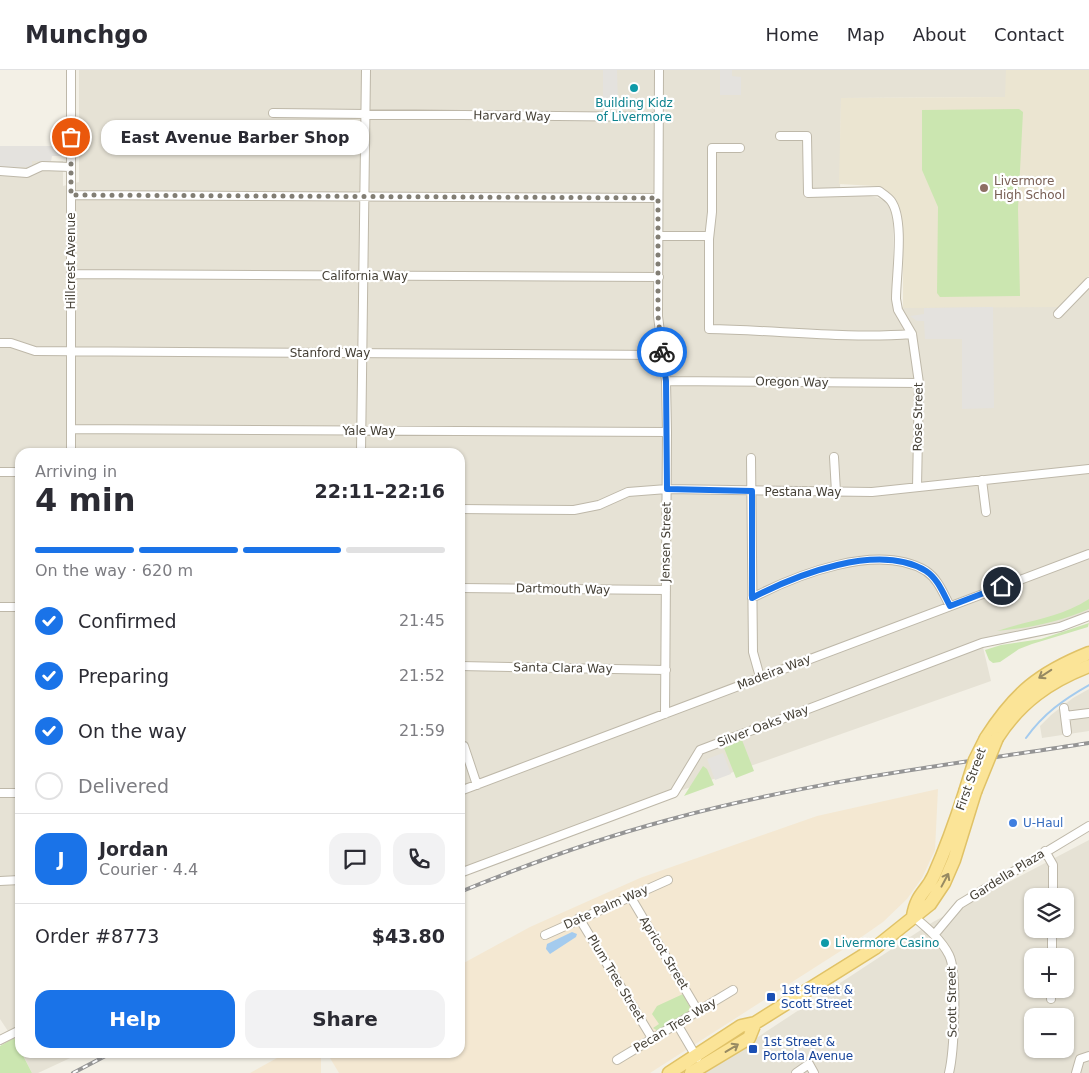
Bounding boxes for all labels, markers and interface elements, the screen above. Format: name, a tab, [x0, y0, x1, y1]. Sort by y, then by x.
text: Munchgo	[25, 21, 148, 49]
text: Home	[766, 24, 819, 45]
text: Map	[847, 24, 885, 45]
text: About	[913, 24, 966, 45]
text: Contact	[994, 24, 1064, 45]
marker: Building Kidz of Livermore	[628, 82, 640, 94]
place label: Building Kidz of Livermore	[595, 96, 673, 124]
street label: Harvard Way	[473, 108, 551, 124]
pin	[50, 116, 92, 158]
callout: East Avenue Barber Shop	[101, 120, 368, 154]
icon: bag	[57, 123, 85, 151]
text: East Avenue Barber Shop	[121, 128, 349, 147]
place label: Livermore High School	[994, 174, 1065, 202]
marker: Livermore High School	[978, 182, 990, 194]
street label: Hillcrest Avenue	[64, 212, 78, 310]
street label: California Way	[322, 269, 408, 283]
courier	[637, 327, 687, 377]
icon: bike	[648, 338, 676, 366]
street label: Stanford Way	[290, 346, 370, 360]
street label: Oregon Way	[755, 374, 829, 390]
street label: Rose Street	[910, 382, 926, 452]
street label: Yale Way	[341, 424, 396, 438]
text: Arriving in	[35, 462, 117, 481]
text: 22:11–22:16	[315, 480, 445, 502]
text: 4 min	[35, 481, 136, 519]
street label: Pestana Way	[765, 485, 841, 499]
street label: Jensen Street	[658, 502, 674, 583]
text: On the way · 620 m	[35, 561, 193, 580]
pin	[981, 565, 1023, 607]
icon: home	[988, 572, 1016, 600]
street label: Dartmouth Way	[516, 581, 610, 597]
icon: check	[35, 607, 63, 635]
text: Confirmed	[78, 610, 177, 632]
text: 21:45	[399, 611, 445, 630]
street label: Madeira Way	[735, 652, 813, 692]
street label: Santa Clara Way	[513, 660, 613, 676]
icon: check	[35, 662, 63, 690]
text: Preparing	[78, 665, 169, 687]
text: 21:52	[399, 666, 445, 685]
one-way arrow	[1039, 670, 1053, 680]
street label: Silver Oaks Way	[715, 702, 811, 750]
icon: check	[35, 717, 63, 745]
text: On the way	[78, 720, 187, 742]
text: 21:59	[399, 721, 445, 740]
street label: First Street	[953, 746, 989, 812]
text: Delivered	[78, 775, 169, 797]
place label: U-Haul	[1023, 816, 1063, 830]
marker: U-Haul	[1007, 817, 1019, 829]
button: chat	[329, 833, 381, 885]
button: phone	[393, 833, 445, 885]
text: Jordan	[99, 838, 168, 860]
street label: Gardella Plaza	[967, 846, 1047, 904]
text: J	[57, 848, 65, 870]
text: Courier · 4.4	[99, 860, 198, 879]
one-way arrow	[940, 873, 950, 888]
street label: Date Palm Way	[562, 882, 650, 932]
map controls	[1024, 888, 1074, 1058]
button: layers	[1024, 888, 1074, 938]
street label: Apricot Street	[637, 914, 692, 992]
text: Order #8773	[35, 925, 159, 947]
text: $43.80	[372, 925, 445, 947]
street label: Plum Tree Street	[585, 932, 648, 1024]
place label: Livermore Casino	[835, 936, 939, 950]
marker: Livermore Casino	[819, 937, 831, 949]
button: +	[1024, 948, 1074, 998]
street label: Scott Street	[944, 966, 960, 1038]
place label: 1st Street & Scott Street	[781, 983, 853, 1011]
button: Help	[35, 990, 235, 1048]
button: Share	[245, 990, 445, 1048]
marker: 1st Street & Scott Street	[765, 991, 777, 1003]
street label: Pecan Tree Way	[631, 995, 719, 1055]
button: −	[1024, 1008, 1074, 1058]
place label: 1st Street & Portola Avenue	[763, 1035, 853, 1063]
one-way arrow	[725, 1043, 739, 1053]
marker: 1st Street & Portola Avenue	[747, 1043, 759, 1055]

